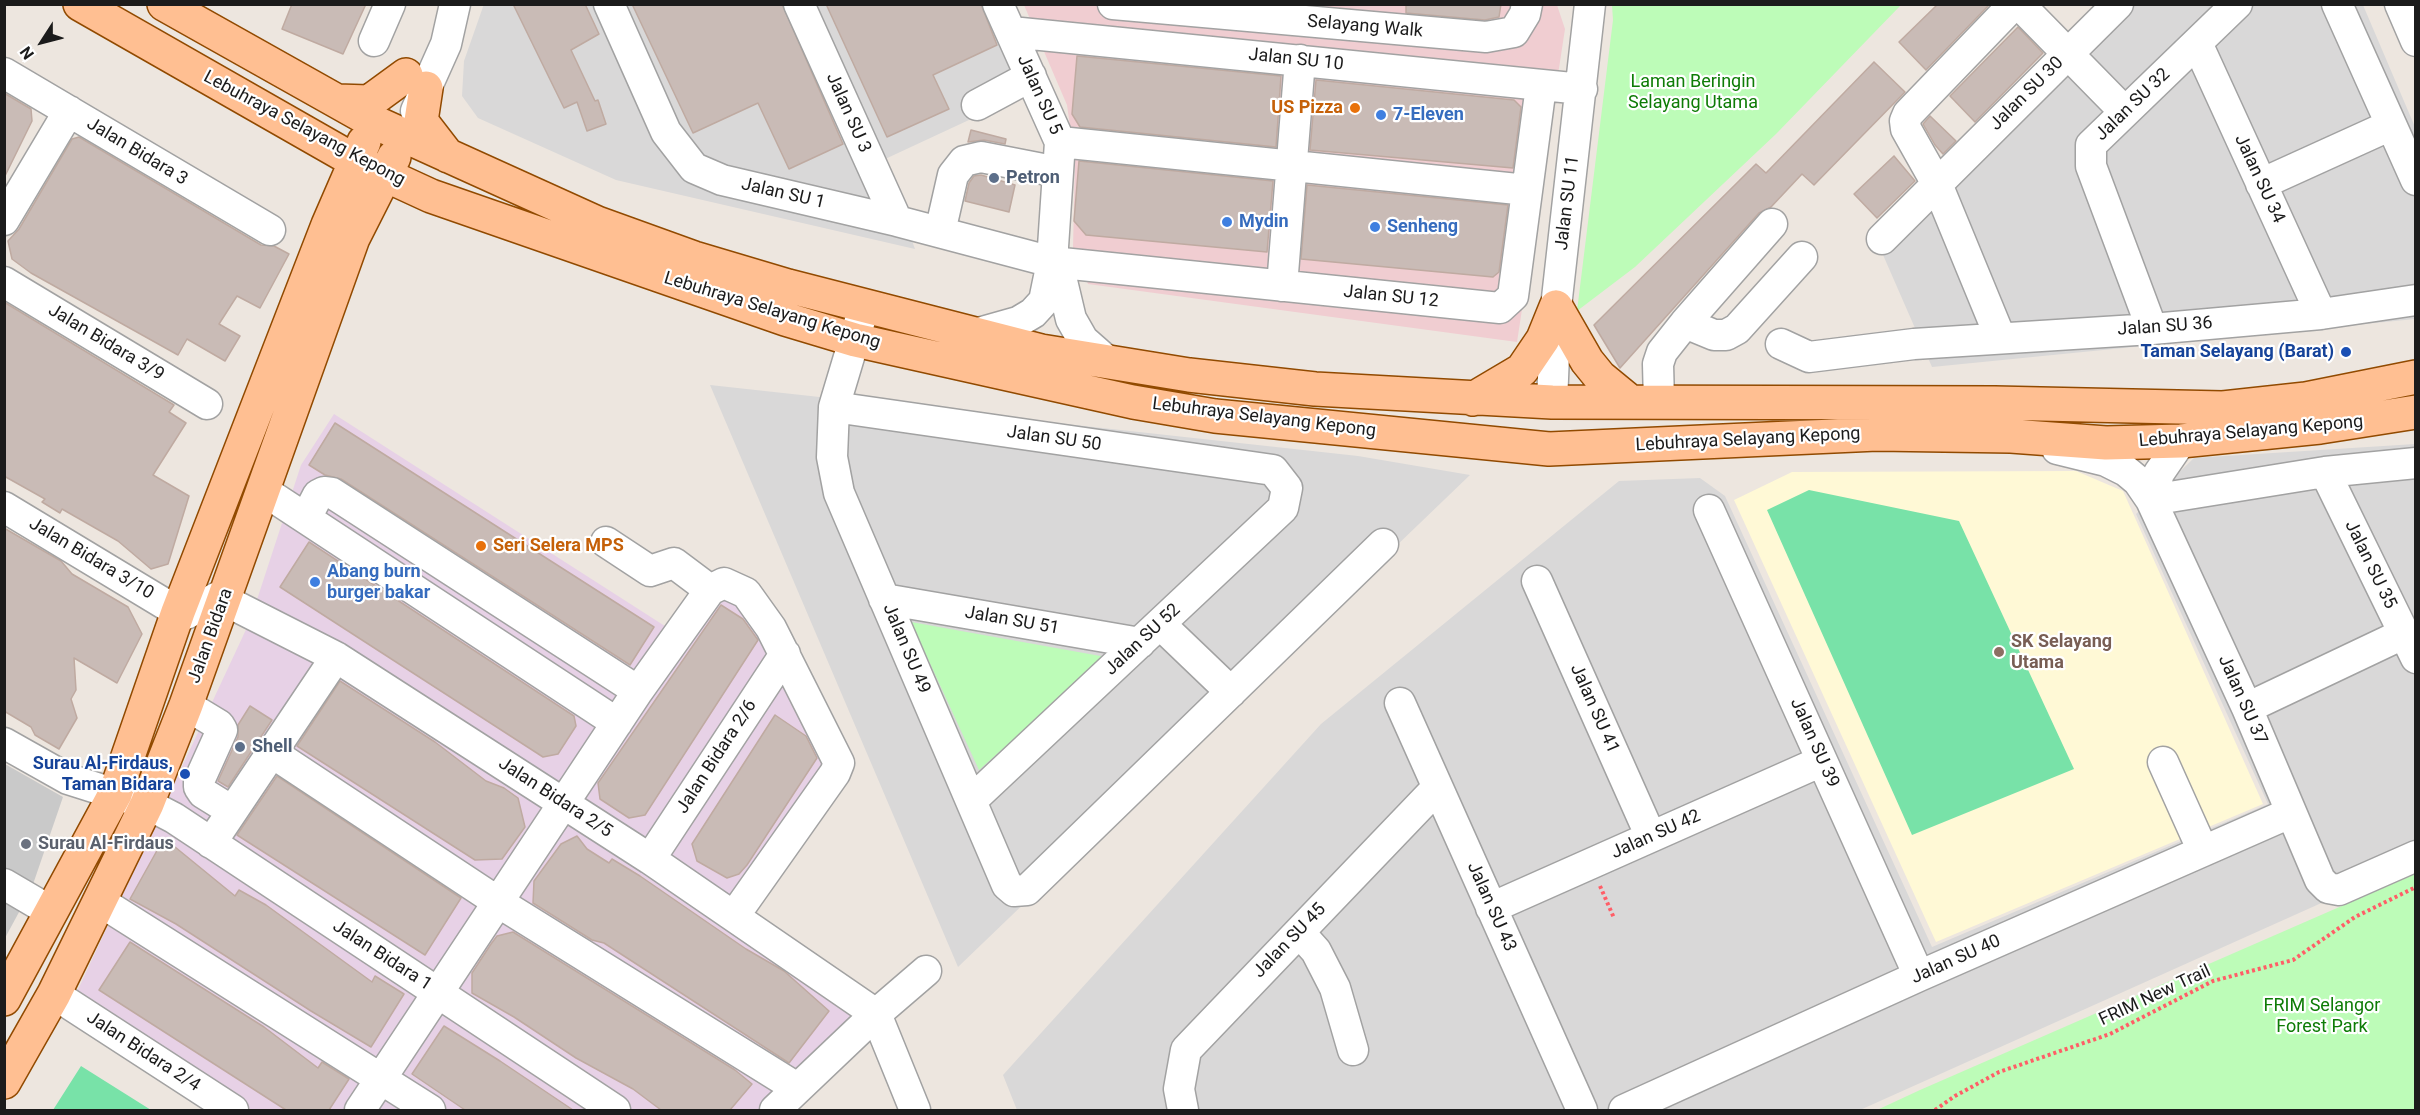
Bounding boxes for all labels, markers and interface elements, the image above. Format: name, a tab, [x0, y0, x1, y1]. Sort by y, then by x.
street label: Selayang Walk	[1306, 11, 1424, 43]
north arrow	[12, 12, 72, 72]
text: N	[16, 43, 38, 63]
street label: Jalan SU 10	[1247, 44, 1345, 76]
street label: Jalan SU 5	[1012, 52, 1066, 138]
street label: Jalan SU 30	[1986, 53, 2068, 135]
street label: Jalan SU 32	[2091, 64, 2175, 146]
street label: Lebuhraya Selayang Kepong	[200, 67, 408, 191]
street label: Jalan SU 3	[821, 70, 875, 156]
park label: Laman Beringin Selayang Utama	[1628, 71, 1758, 113]
place label: US Pizza	[1271, 97, 1343, 119]
marker: US Pizza	[1348, 101, 1362, 115]
place label: 7-Eleven	[1393, 104, 1464, 126]
marker: 7-Eleven	[1374, 108, 1388, 122]
street label: Jalan Bidara 3	[83, 113, 191, 191]
street label: Jalan SU 34	[2229, 131, 2289, 227]
street label: Jalan SU 11	[1551, 154, 1585, 252]
place label: Petron	[1006, 167, 1060, 189]
marker: Petron	[987, 171, 1001, 185]
street label: Jalan SU 1	[739, 174, 827, 214]
place label: Mydin	[1239, 211, 1289, 233]
marker: Mydin	[1220, 215, 1234, 229]
place label: Senheng	[1387, 216, 1458, 238]
marker: Senheng	[1368, 220, 1382, 234]
street label: Lebuhraya Selayang Kepong	[661, 268, 883, 354]
street label: Jalan SU 12	[1342, 281, 1440, 313]
street label: Jalan Bidara 3/9	[44, 300, 168, 386]
street label: Jalan SU 36	[2117, 313, 2213, 341]
place label: Taman Selayang (Barat)	[2141, 341, 2334, 363]
marker: Taman Selayang (Barat)	[2339, 345, 2353, 359]
street label: Lebuhraya Selayang Kepong	[1151, 394, 1377, 442]
street label: Lebuhraya Selayang Kepong	[2138, 411, 2364, 453]
street label: Jalan SU 50	[1005, 422, 1103, 456]
street label: Lebuhraya Selayang Kepong	[1635, 423, 1861, 457]
street label: Jalan Bidara 3/10	[25, 513, 157, 605]
street label: Jalan SU 35	[2339, 517, 2401, 613]
place label: Seri Selera MPS	[493, 535, 624, 557]
marker: Seri Selera MPS	[474, 539, 488, 553]
place label: Abang burn burger bakar	[327, 561, 430, 604]
marker: Abang burn burger bakar	[308, 575, 322, 589]
street label: Jalan Bidara	[184, 586, 238, 686]
street label: Jalan SU 52	[1101, 600, 1185, 680]
street label: Jalan SU 49	[877, 601, 935, 697]
street label: Jalan SU 51	[963, 602, 1061, 640]
place label: SK Selayang Utama	[2011, 631, 2112, 674]
marker: SK Selayang Utama	[1992, 645, 2006, 659]
street label: Jalan SU 37	[2213, 652, 2271, 748]
street label: Jalan SU 41	[1565, 661, 1623, 757]
street label: Jalan SU 39	[1785, 695, 1843, 791]
street label: Jalan Bidara 2/6	[672, 696, 762, 818]
place label: Shell	[252, 736, 292, 758]
marker: Shell	[233, 740, 247, 754]
place label: Surau Al-Firdaus, Taman Bidara	[33, 753, 173, 795]
street label: Jalan Bidara 2/5	[494, 753, 616, 843]
marker: Surau Al-Firdaus, Taman Bidara	[178, 767, 192, 781]
street label: Jalan SU 42	[1608, 806, 1704, 864]
place label: Surau Al-Firdaus	[38, 833, 174, 855]
marker: Surau Al-Firdaus	[19, 837, 33, 851]
street label: Jalan SU 43	[1462, 859, 1520, 955]
street label: Jalan SU 45	[1249, 899, 1331, 983]
street label: Jalan Bidara 1	[328, 916, 436, 996]
street label: Jalan SU 40	[1908, 931, 2004, 989]
street label: FRIM New Trail	[2096, 961, 2214, 1031]
park label: FRIM Selangor Forest Park	[2264, 995, 2380, 1038]
street label: Jalan Bidara 2/4	[82, 1007, 204, 1097]

